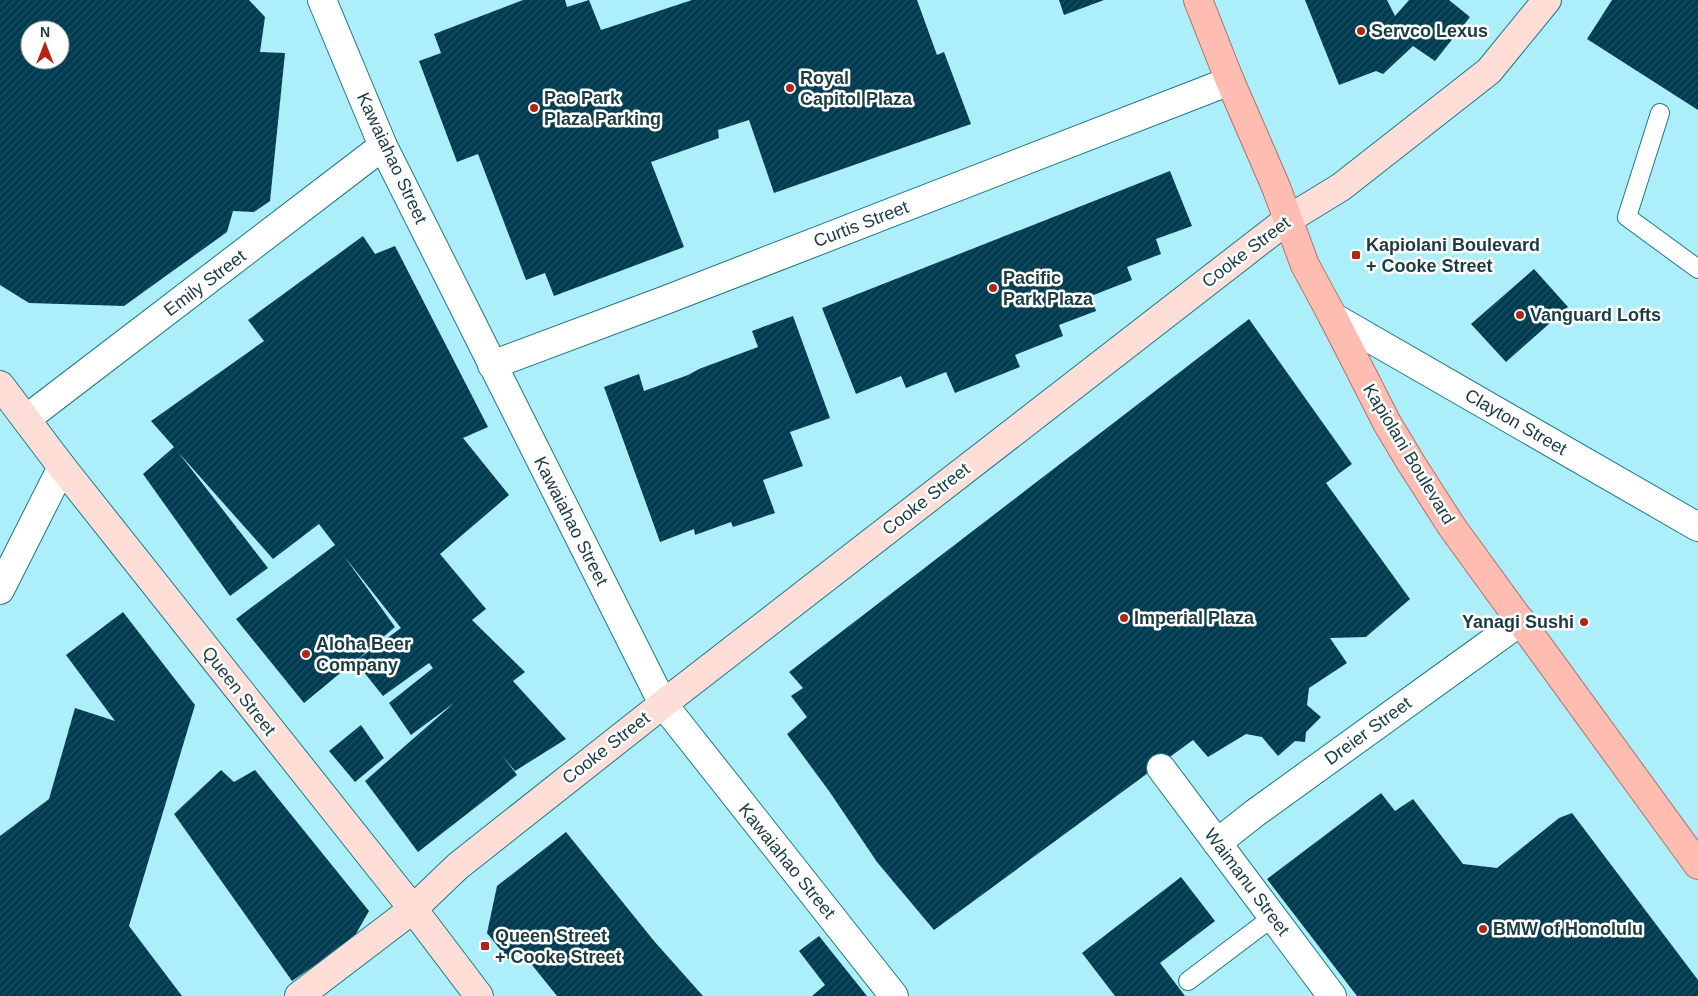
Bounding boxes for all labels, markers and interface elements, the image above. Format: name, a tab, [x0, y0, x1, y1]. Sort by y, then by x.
north arrow	[20, 20, 70, 70]
place label: Servco Lexus	[1371, 21, 1488, 41]
text: N	[40, 24, 50, 40]
marker: Servco Lexus	[1355, 25, 1367, 37]
place label: Royal Capitol Plaza	[800, 68, 913, 109]
marker: Royal Capitol Plaza	[784, 82, 796, 94]
place label: Pac Park Plaza Parking	[544, 88, 661, 129]
street label: Kawaiahao Street	[353, 89, 431, 227]
marker: Pac Park Plaza Parking	[528, 102, 540, 114]
street label: Curtis Street	[811, 197, 911, 251]
street label: Cooke Street	[1198, 212, 1294, 292]
place label: Kapiolani Boulevard + Cooke Street	[1366, 235, 1540, 276]
street label: Emily Street	[160, 246, 250, 320]
marker: Kapiolani Boulevard + Cooke Street	[1350, 249, 1362, 261]
place label: Pacific Park Plaza	[1003, 268, 1094, 309]
marker: Pacific Park Plaza	[987, 282, 999, 294]
place label: Vanguard Lofts	[1530, 305, 1661, 325]
marker: Vanguard Lofts	[1514, 309, 1526, 321]
street label: Kapiolani Boulevard	[1359, 380, 1459, 528]
street label: Clayton Street	[1462, 385, 1570, 459]
street label: Kawaiahao Street	[530, 453, 612, 589]
street label: Cooke Street	[878, 459, 974, 539]
place label: Imperial Plaza	[1134, 608, 1255, 628]
marker: Imperial Plaza	[1118, 612, 1130, 624]
place label: Yanagi Sushi	[1462, 612, 1574, 632]
marker: Yanagi Sushi	[1578, 616, 1590, 628]
place label: Aloha Beer Company	[316, 634, 411, 675]
street label: Queen Street	[198, 643, 280, 739]
marker: Aloha Beer Company	[300, 648, 312, 660]
street label: Dreier Street	[1321, 693, 1415, 769]
street label: Cooke Street	[558, 708, 654, 788]
street label: Kawaiahao Street	[735, 799, 839, 923]
street label: Waimanu Street	[1200, 825, 1294, 939]
place label: BMW of Honolulu	[1493, 919, 1643, 939]
marker: BMW of Honolulu	[1477, 923, 1489, 935]
place label: Queen Street + Cooke Street	[495, 926, 622, 967]
marker: Queen Street + Cooke Street	[479, 940, 491, 952]

